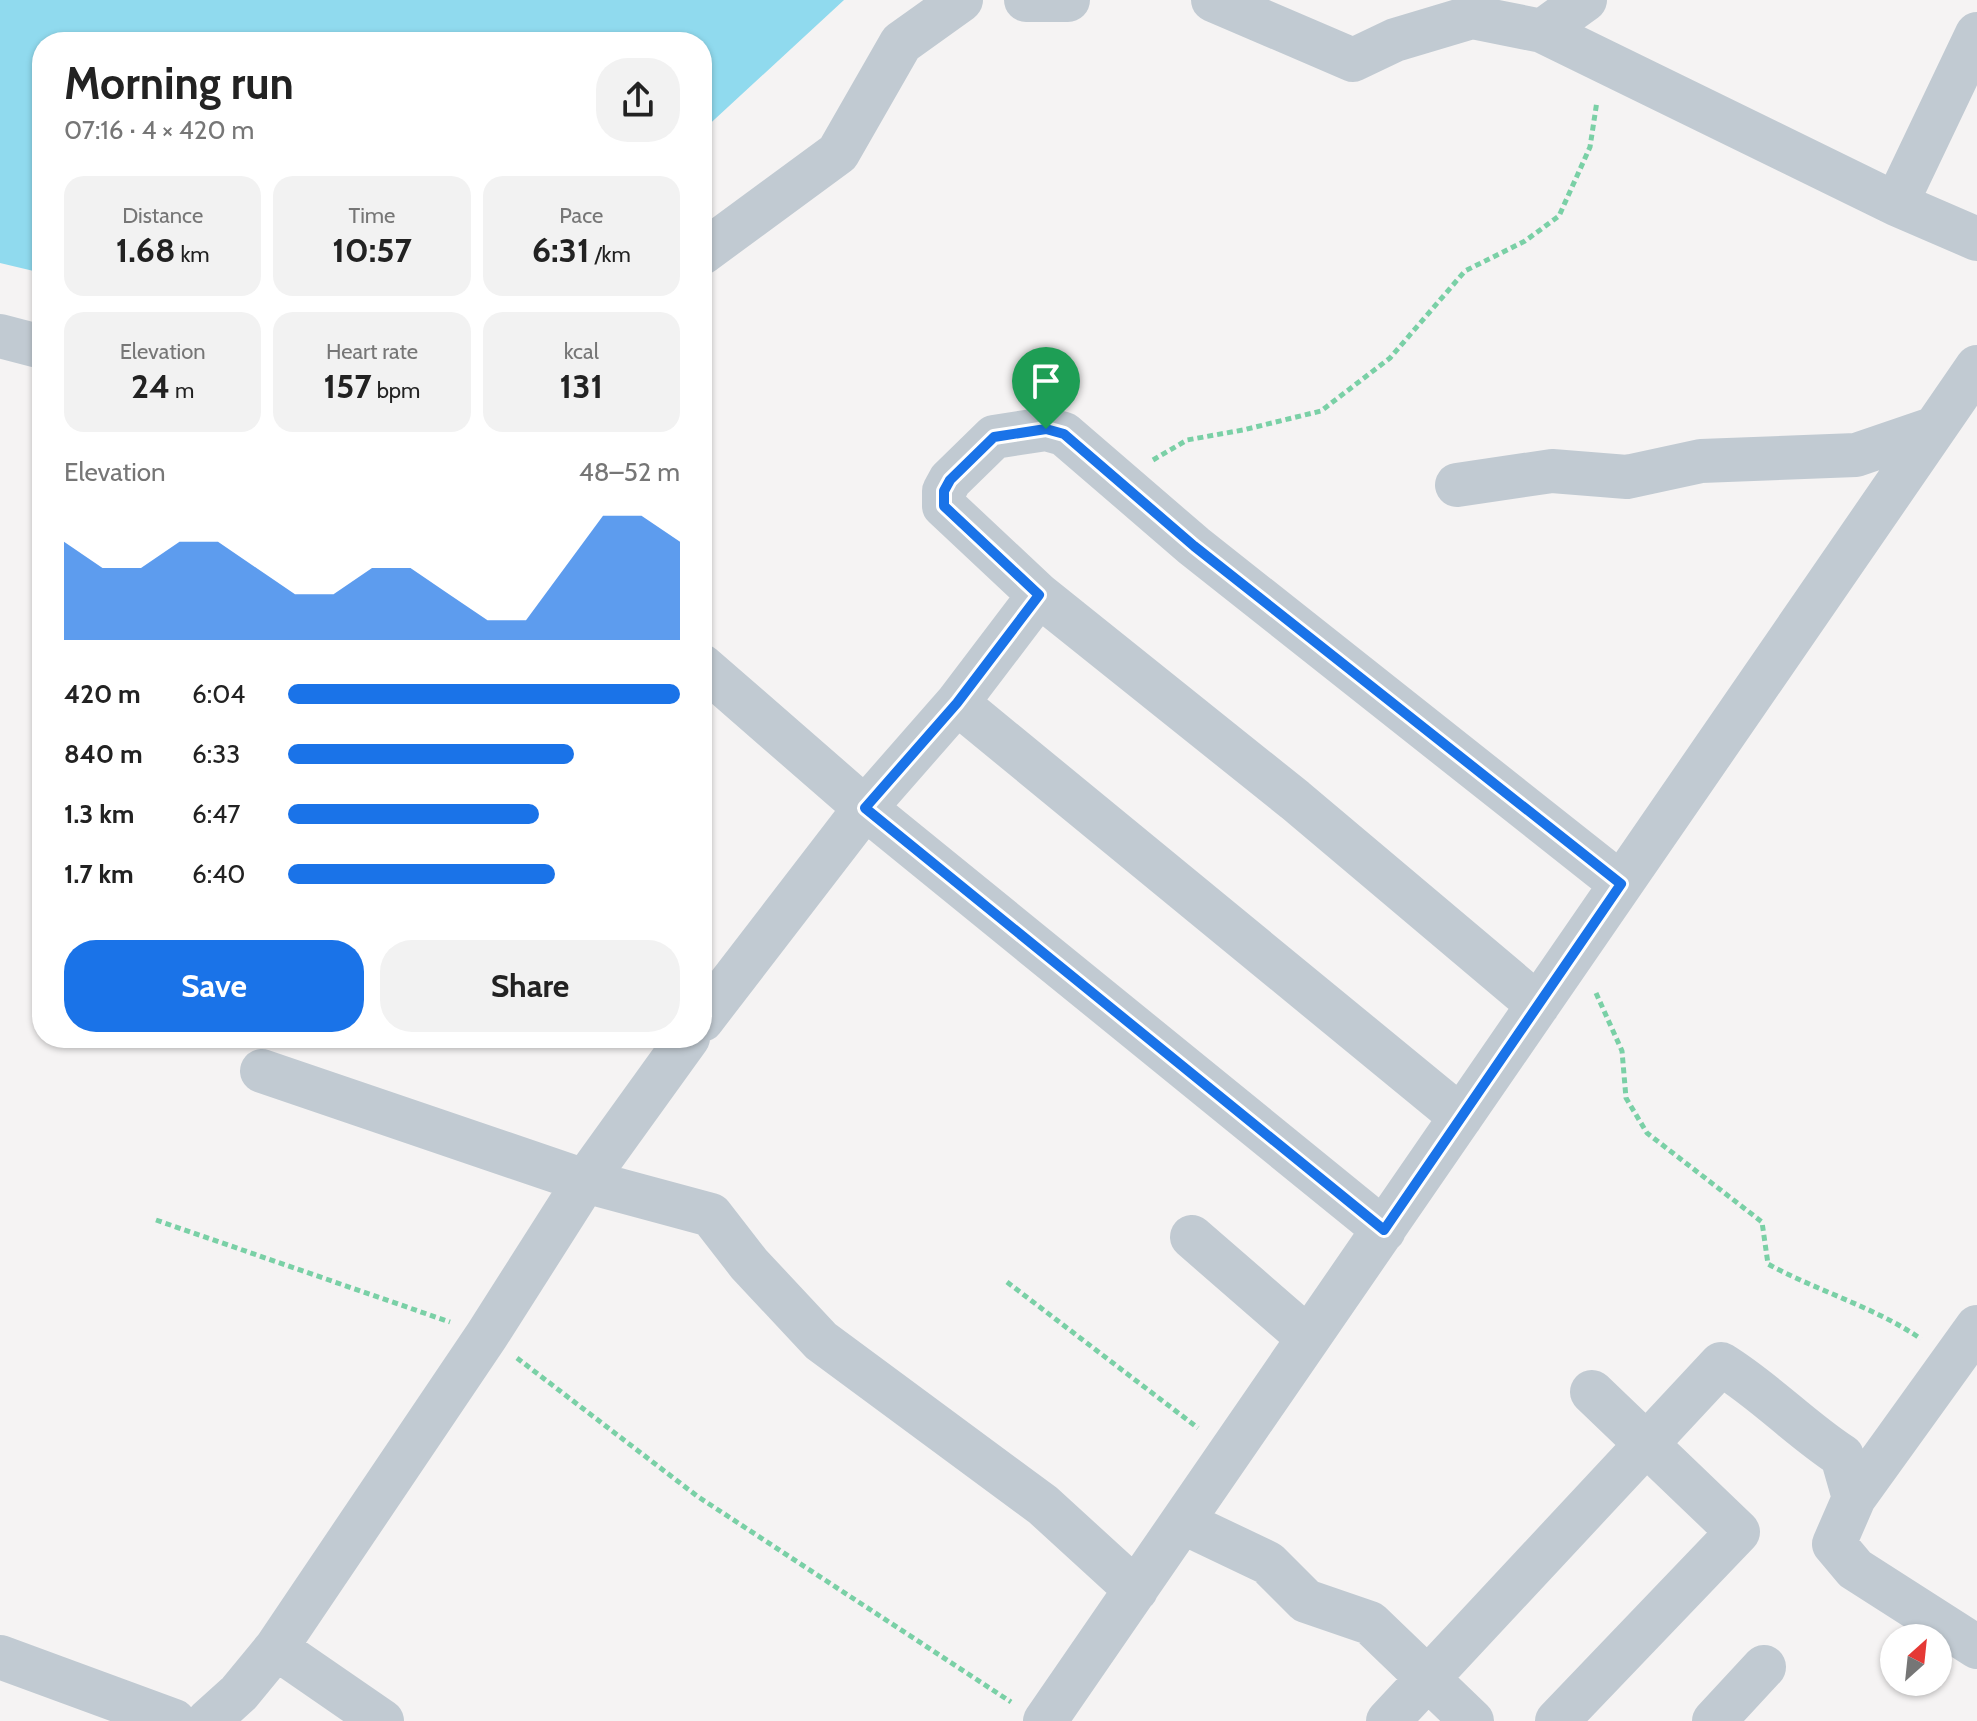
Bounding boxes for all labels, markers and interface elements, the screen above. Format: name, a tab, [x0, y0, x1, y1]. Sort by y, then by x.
text: Morning run	[64, 57, 294, 110]
button: share	[596, 58, 680, 142]
text: 07:16 · 4 × 420 m	[64, 114, 254, 146]
text: Distance	[122, 202, 203, 229]
text: Time	[349, 202, 395, 229]
text: Pace	[559, 202, 603, 229]
text: 1.68	[116, 229, 175, 271]
text: 10:57	[332, 229, 412, 271]
text: 6:31	[532, 229, 589, 271]
text: km	[175, 241, 210, 268]
text: /km	[589, 241, 631, 268]
text: Elevation	[120, 338, 206, 365]
text: Heart rate	[326, 338, 418, 365]
text: kcal	[564, 338, 599, 365]
pin	[1012, 347, 1080, 429]
icon: arrive	[1024, 359, 1068, 403]
text: 24	[131, 365, 170, 407]
text: 157	[324, 365, 372, 407]
text: 131	[560, 365, 603, 407]
text: m	[170, 377, 194, 404]
text: bpm	[372, 377, 420, 404]
text: Elevation	[64, 456, 166, 488]
text: 48–52 m	[579, 456, 680, 488]
text: 420 m	[64, 678, 141, 710]
text: 6:04	[192, 678, 245, 710]
text: 840 m	[64, 738, 143, 770]
text: 6:33	[192, 738, 240, 770]
text: 1.3 km	[64, 798, 134, 830]
text: 6:47	[192, 798, 240, 830]
text: 1.7 km	[64, 858, 134, 890]
text: 6:40	[192, 858, 245, 890]
button: Save	[64, 940, 364, 1032]
button: Share	[380, 940, 680, 1032]
north arrow	[1880, 1624, 1952, 1696]
map controls	[1880, 1624, 1952, 1696]

